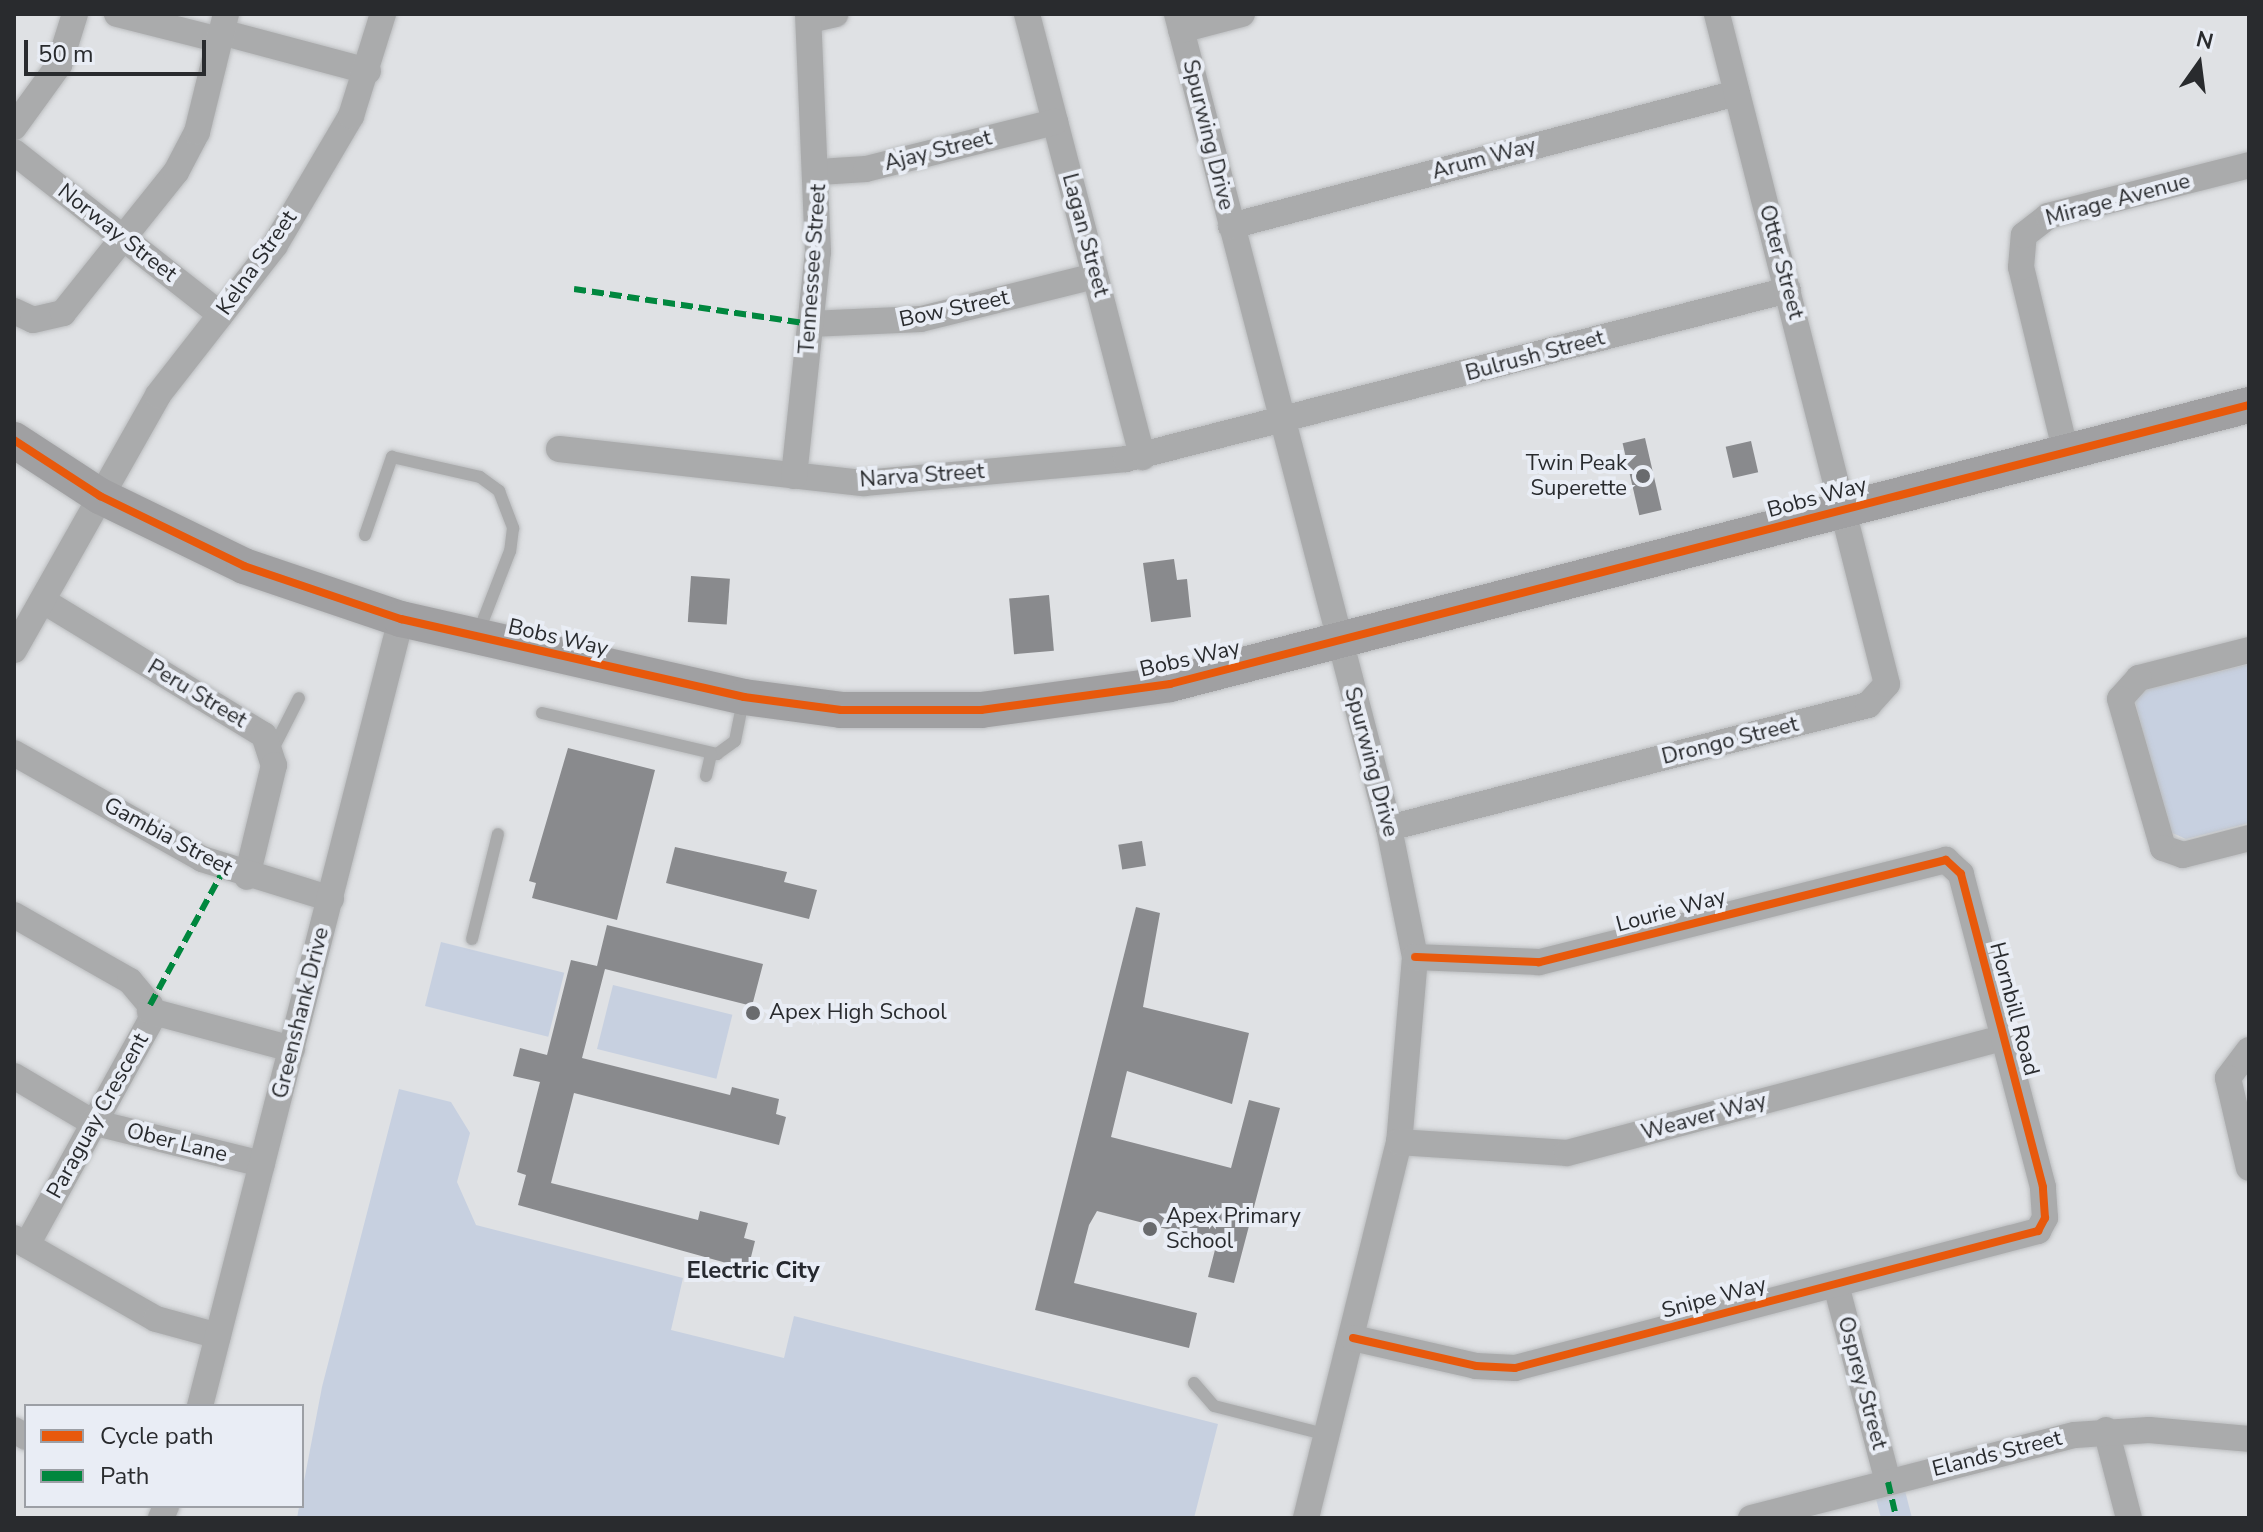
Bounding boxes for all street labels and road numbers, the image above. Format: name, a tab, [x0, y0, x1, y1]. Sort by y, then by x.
street label: Spurwing Drive	[1177, 57, 1239, 213]
street label: Ajay Street	[882, 125, 994, 177]
street label: Arum Way	[1429, 132, 1539, 186]
street label: Mirage Avenue	[2043, 168, 2193, 232]
street label: Lagan Street	[1056, 171, 1114, 299]
street label: Norway Street	[52, 178, 182, 288]
street label: Tennessee Street	[794, 183, 832, 355]
street label: Otter Street	[1753, 202, 1809, 322]
street label: Kelna Street	[211, 206, 303, 320]
street label: Bow Street	[897, 285, 1011, 333]
street label: Bulrush Street	[1463, 325, 1607, 387]
street label: Narva Street	[859, 458, 985, 494]
street label: Bobs Way	[1764, 472, 1870, 524]
street label: Bobs Way	[505, 614, 611, 662]
street label: Bobs Way	[1137, 635, 1243, 683]
street label: Peru Street	[143, 654, 251, 734]
street label: Spurwing Drive	[1338, 684, 1404, 840]
street label: Drongo Street	[1659, 711, 1801, 771]
street label: Gambia Street	[99, 792, 237, 882]
street label: Lourie Way	[1613, 884, 1729, 938]
street label: Greenshank Drive	[267, 925, 335, 1101]
street label: Hornbill Road	[1984, 939, 2044, 1079]
street label: Paraguay Crescent	[42, 1029, 154, 1203]
street label: Weaver Way	[1639, 1088, 1769, 1146]
street label: Ober Lane	[124, 1118, 230, 1168]
street label: Snipe Way	[1659, 1271, 1769, 1325]
street label: Osprey Street	[1832, 1314, 1892, 1452]
street label: Elands Street	[1929, 1425, 2065, 1483]

